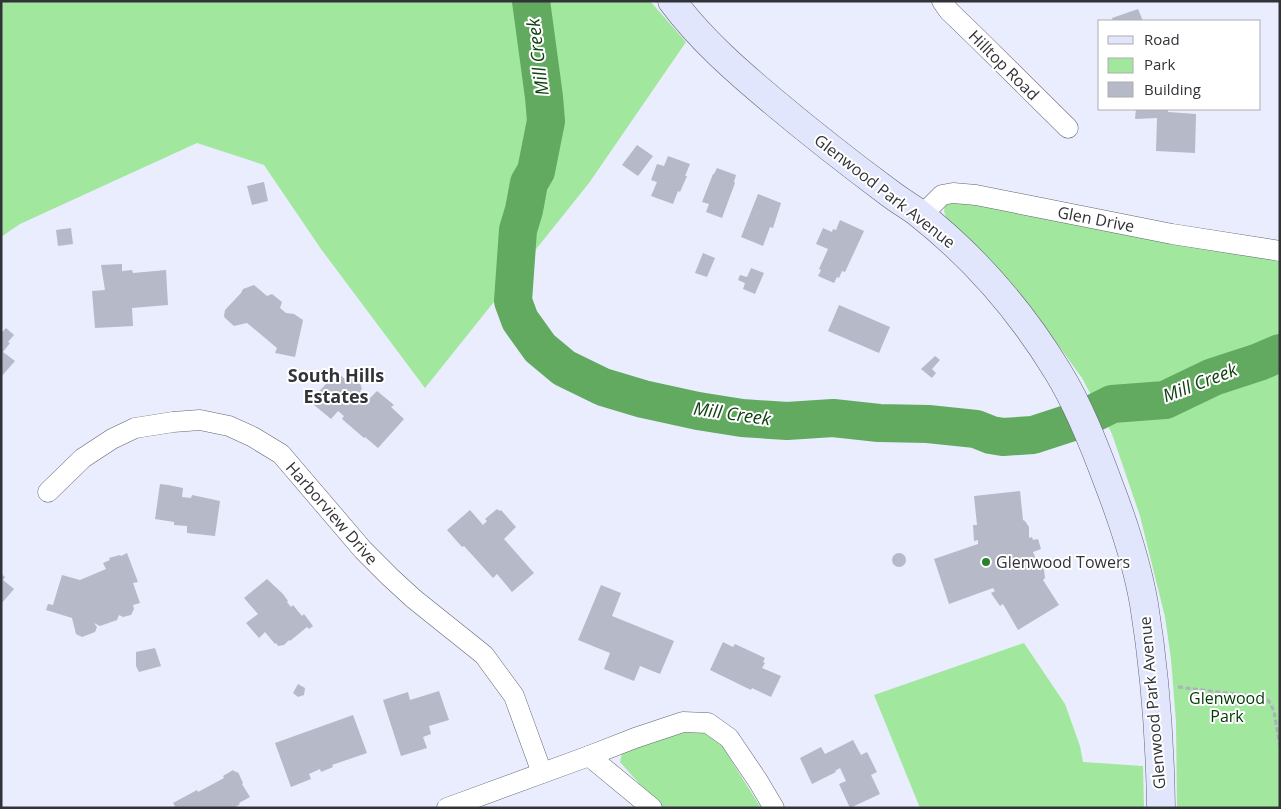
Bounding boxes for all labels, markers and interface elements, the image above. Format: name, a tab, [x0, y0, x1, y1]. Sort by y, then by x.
water label: Mill Creek	[520, 16, 554, 97]
legend	[1098, 20, 1261, 110]
street label: Hilltop Road	[964, 25, 1044, 105]
text: Road	[1144, 29, 1180, 49]
text: Park	[1144, 54, 1175, 74]
text: Building	[1144, 79, 1201, 99]
street label: Glenwood Park Avenue	[810, 129, 960, 253]
street label: Glen Drive	[1056, 201, 1136, 237]
water label: Mill Creek	[1159, 356, 1241, 407]
district label: South Hills Estates	[288, 363, 384, 408]
water label: Mill Creek	[692, 396, 774, 430]
street label: Harborview Drive	[281, 457, 383, 569]
place label: Glenwood Towers	[996, 551, 1130, 573]
marker: Glenwood Towers	[980, 556, 992, 568]
street label: Glenwood Park Avenue	[1133, 616, 1171, 790]
park label: Glenwood Park	[1189, 687, 1265, 727]

